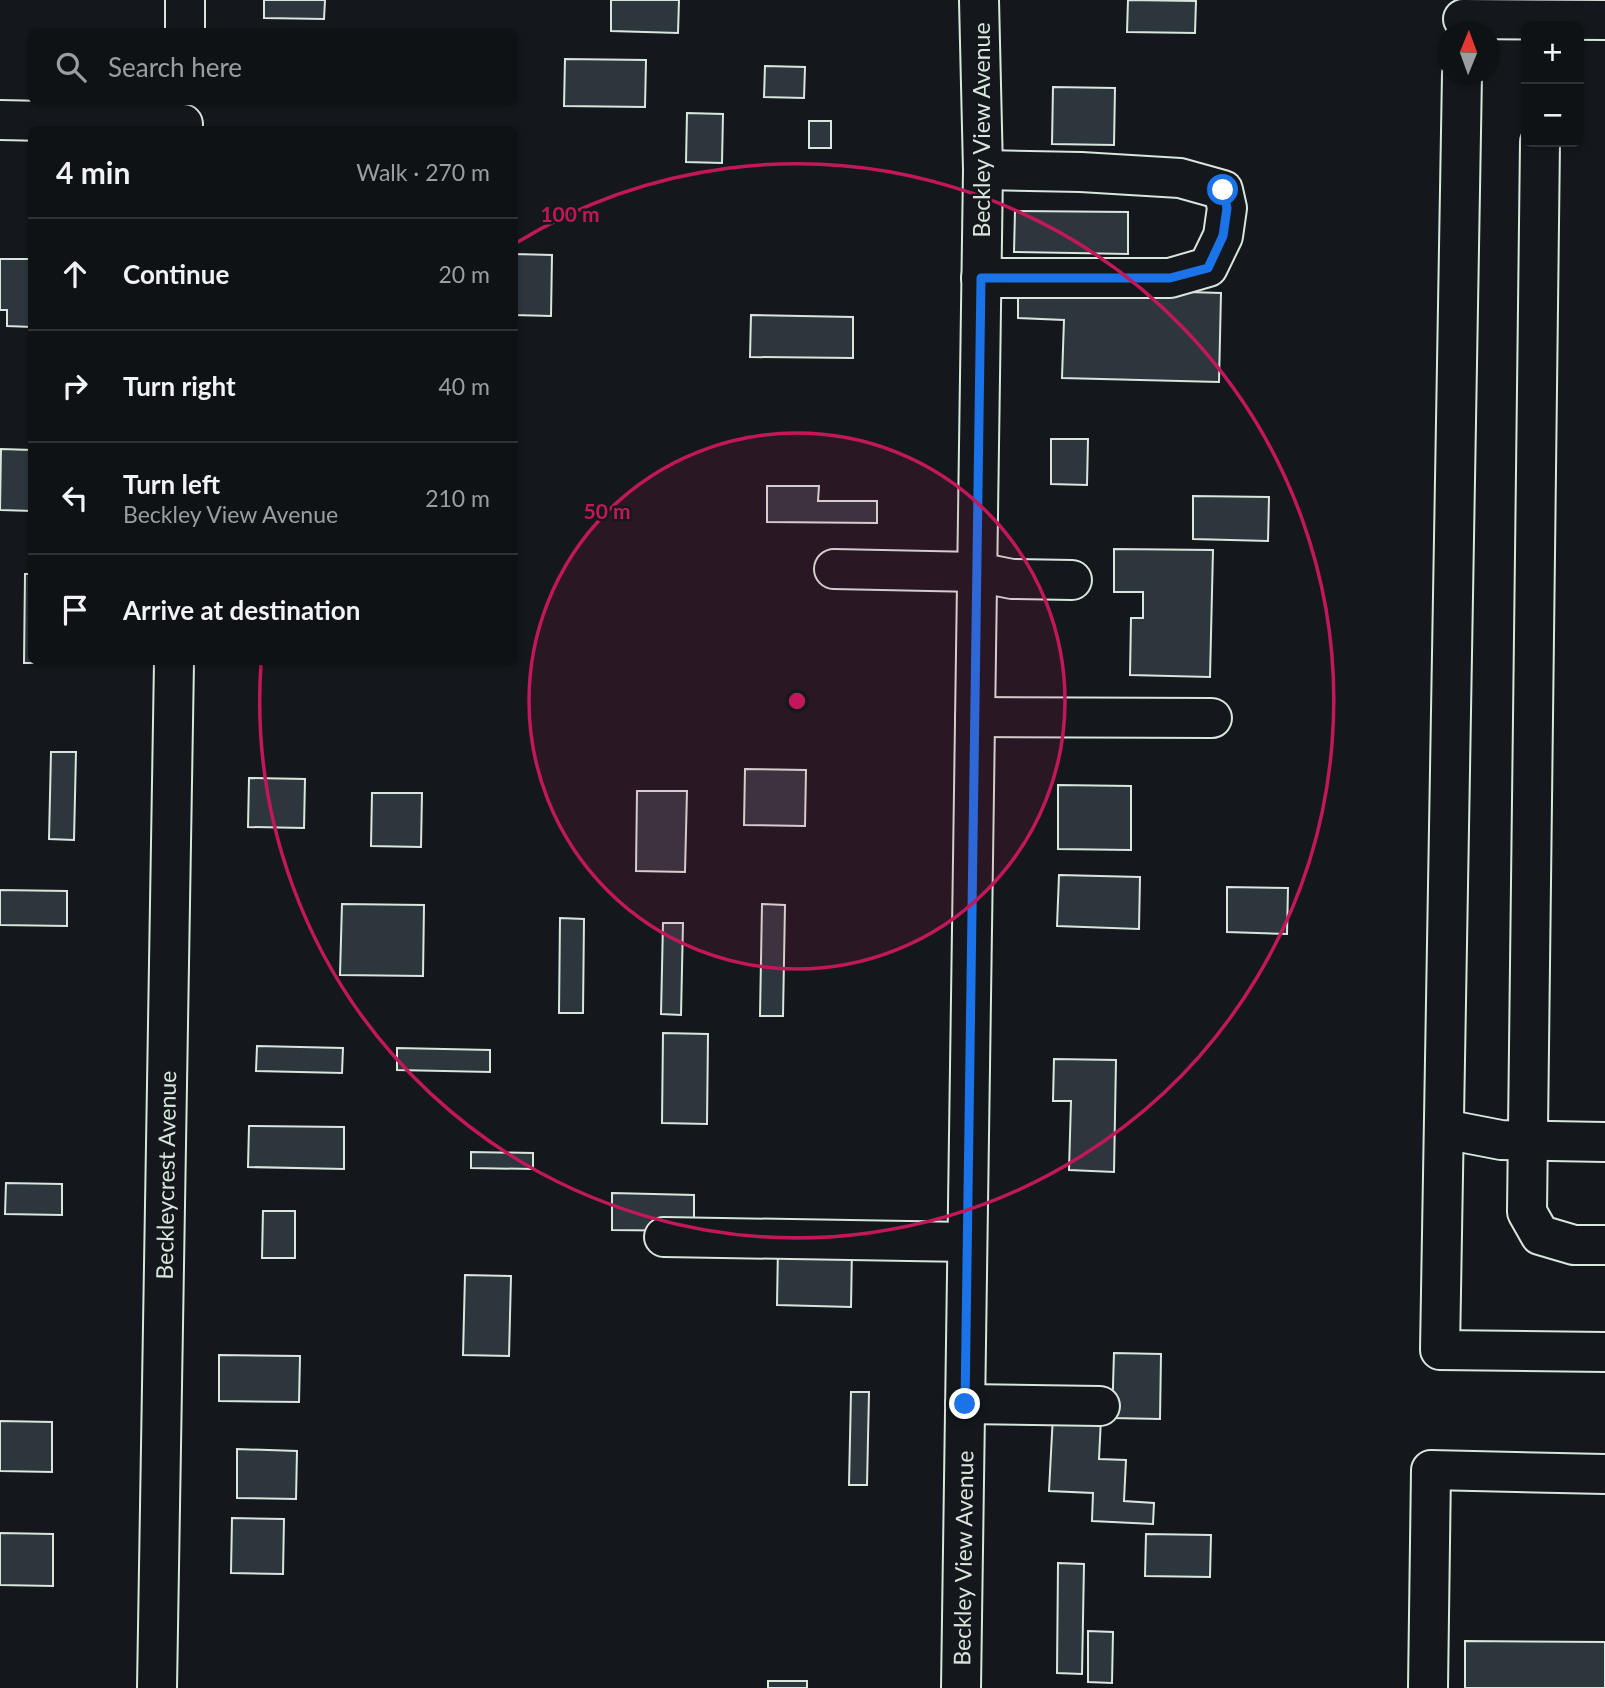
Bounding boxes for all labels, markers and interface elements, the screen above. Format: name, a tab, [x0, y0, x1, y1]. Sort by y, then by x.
north arrow	[1437, 21, 1500, 84]
map controls	[1521, 21, 1584, 147]
button: +	[1521, 21, 1584, 84]
street label: Beckley View Avenue	[967, 22, 995, 238]
search box	[28, 28, 518, 105]
icon: search	[52, 48, 90, 86]
text: Search here	[108, 51, 242, 83]
button: −	[1521, 84, 1584, 147]
text: 4 min	[56, 154, 130, 190]
text: Walk · 270 m	[356, 158, 490, 186]
route start	[1207, 174, 1238, 205]
text: 100 m	[540, 201, 600, 226]
icon: ahead	[56, 255, 94, 293]
text: Continue	[123, 258, 229, 290]
text: 20 m	[439, 260, 490, 288]
icon: right	[56, 367, 94, 405]
text: Turn right	[123, 370, 236, 402]
text: 40 m	[439, 372, 490, 400]
text: Turn left	[123, 468, 220, 500]
icon: left	[56, 479, 94, 517]
text: 210 m	[425, 484, 490, 512]
text: 50 m	[583, 498, 631, 523]
text: Beckley View Avenue	[123, 500, 338, 528]
icon: arrive	[56, 591, 94, 629]
text: Arrive at destination	[123, 594, 360, 626]
centre of rings	[785, 689, 809, 713]
street label: Beckleycrest Avenue	[150, 1070, 181, 1280]
route end	[949, 1388, 980, 1419]
street label: Beckley View Avenue	[947, 1450, 978, 1666]

